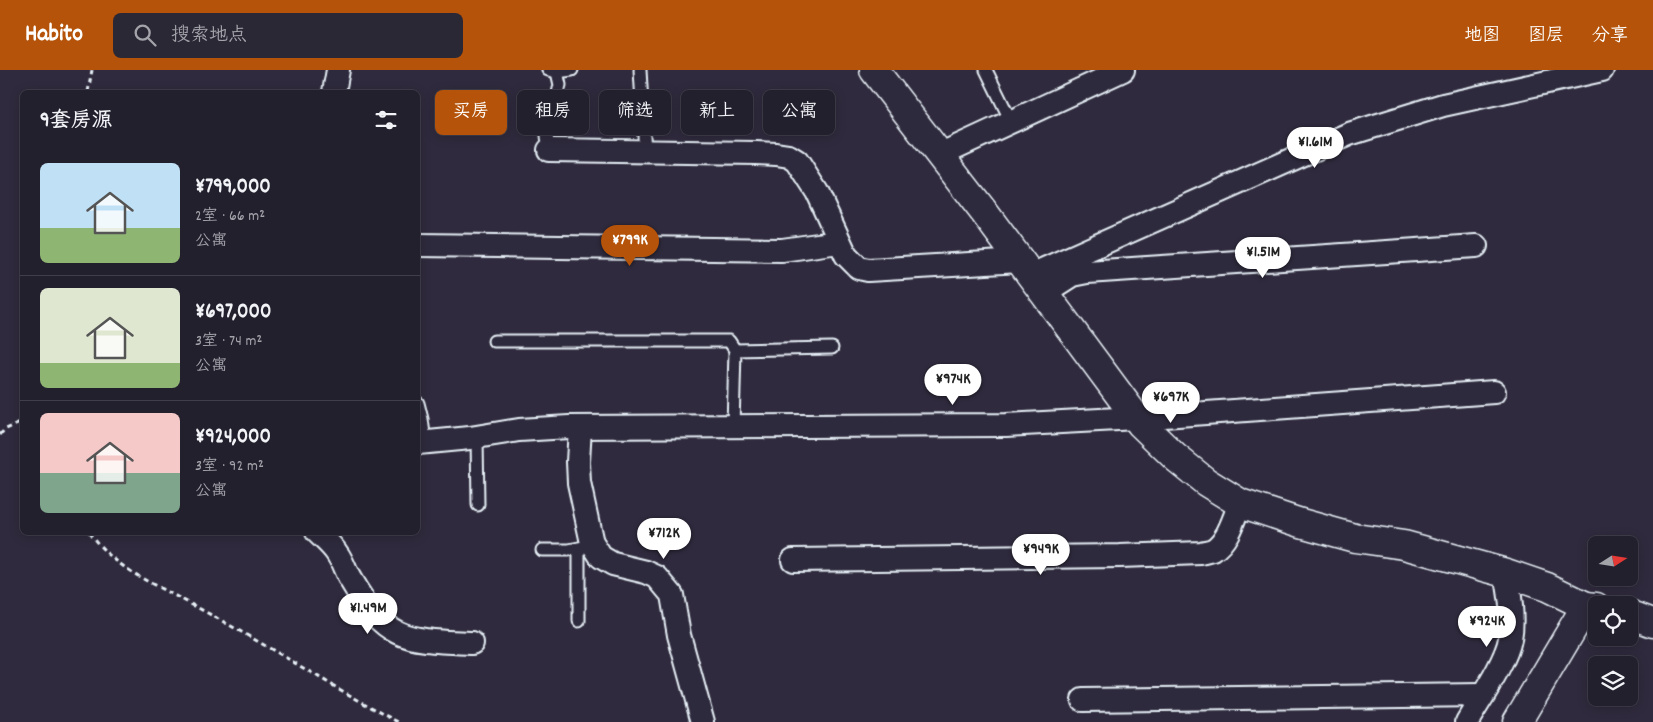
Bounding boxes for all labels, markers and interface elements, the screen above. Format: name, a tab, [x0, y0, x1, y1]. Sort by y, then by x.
search box	[113, 13, 463, 58]
text: Habito	[25, 18, 83, 52]
icon: search	[131, 21, 159, 49]
text: 搜索地点	[171, 23, 247, 50]
text: 地图	[1464, 24, 1500, 49]
text: 图层	[1528, 24, 1564, 49]
text: 分享	[1592, 24, 1628, 49]
chip: 买房	[435, 90, 507, 135]
chip: 租房	[517, 90, 589, 135]
chip: 筛选	[599, 90, 671, 135]
chip: 新上	[681, 90, 753, 135]
chip: 公寓	[763, 90, 835, 135]
icon: filters	[372, 106, 400, 134]
text: 9套房源	[40, 107, 113, 137]
pin: ¥1.61M	[1274, 126, 1356, 169]
text: ¥1.61M	[1298, 131, 1332, 154]
text: ¥799,000	[195, 173, 271, 203]
icon: home	[80, 183, 140, 243]
text: 2室 · 66 m²	[195, 205, 265, 228]
pin: ¥799K	[595, 224, 665, 267]
text: ¥799K	[612, 229, 648, 252]
text: 公寓	[195, 230, 227, 253]
pin: ¥1.51M	[1222, 236, 1304, 279]
text: ¥1.51M	[1246, 241, 1280, 264]
text: ¥697,000	[195, 298, 271, 328]
icon: home	[80, 308, 140, 368]
text: 3室 · 74 m²	[195, 330, 262, 353]
text: 公寓	[195, 355, 227, 378]
pin: ¥974K	[918, 364, 988, 406]
text: ¥974K	[935, 368, 971, 391]
pin: ¥697K	[1136, 382, 1206, 424]
text: ¥697K	[1153, 386, 1189, 409]
text: ¥924,000	[195, 423, 271, 453]
icon: home	[80, 433, 140, 493]
text: 3室 · 92 m²	[195, 455, 264, 478]
text: 公寓	[195, 480, 227, 503]
pin: ¥712K	[629, 518, 699, 560]
text: ¥712K	[648, 522, 680, 545]
pin: ¥949K	[1006, 534, 1076, 576]
north arrow	[1588, 536, 1638, 586]
map controls	[1588, 536, 1638, 706]
text: ¥949K	[1023, 538, 1059, 561]
pin: ¥1.49M	[327, 592, 409, 635]
button: locate	[1588, 596, 1638, 646]
text: ¥1.49M	[349, 597, 387, 620]
pin: ¥924K	[1452, 606, 1522, 648]
text: ¥924K	[1469, 610, 1505, 633]
button: layers	[1588, 656, 1638, 706]

